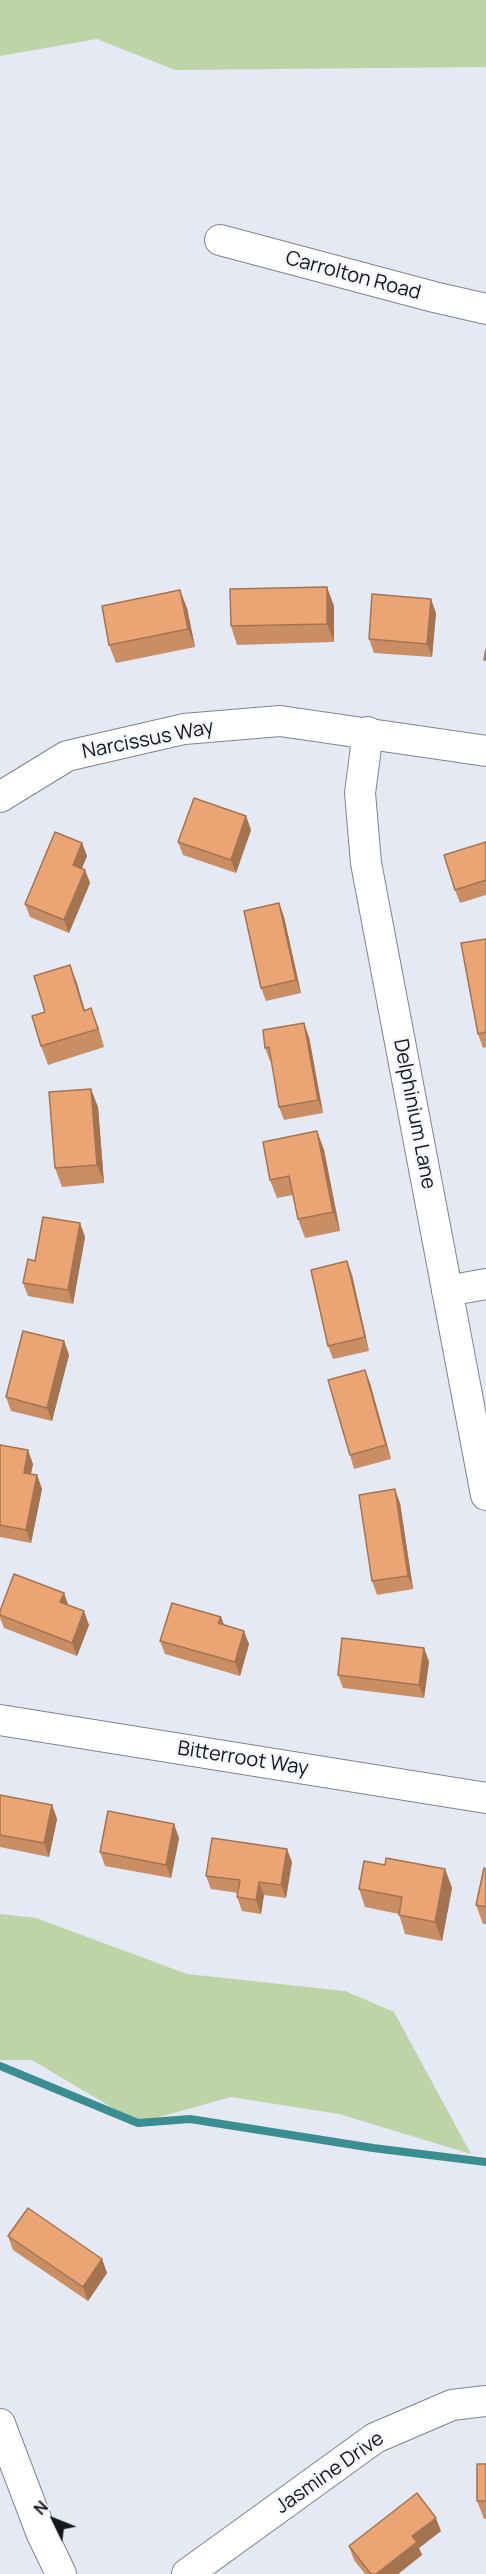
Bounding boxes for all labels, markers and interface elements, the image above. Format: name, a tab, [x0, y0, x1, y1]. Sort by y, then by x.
street label: Carrolton Road	[283, 246, 423, 306]
street label: Narcissus Way	[80, 715, 216, 765]
street label: Delphinium Lane	[388, 1037, 440, 1191]
street label: Bitterroot Way	[176, 1737, 310, 1781]
street label: Jasmine Drive	[271, 2427, 389, 2519]
north arrow	[24, 2490, 84, 2550]
text: N	[29, 2496, 53, 2519]

